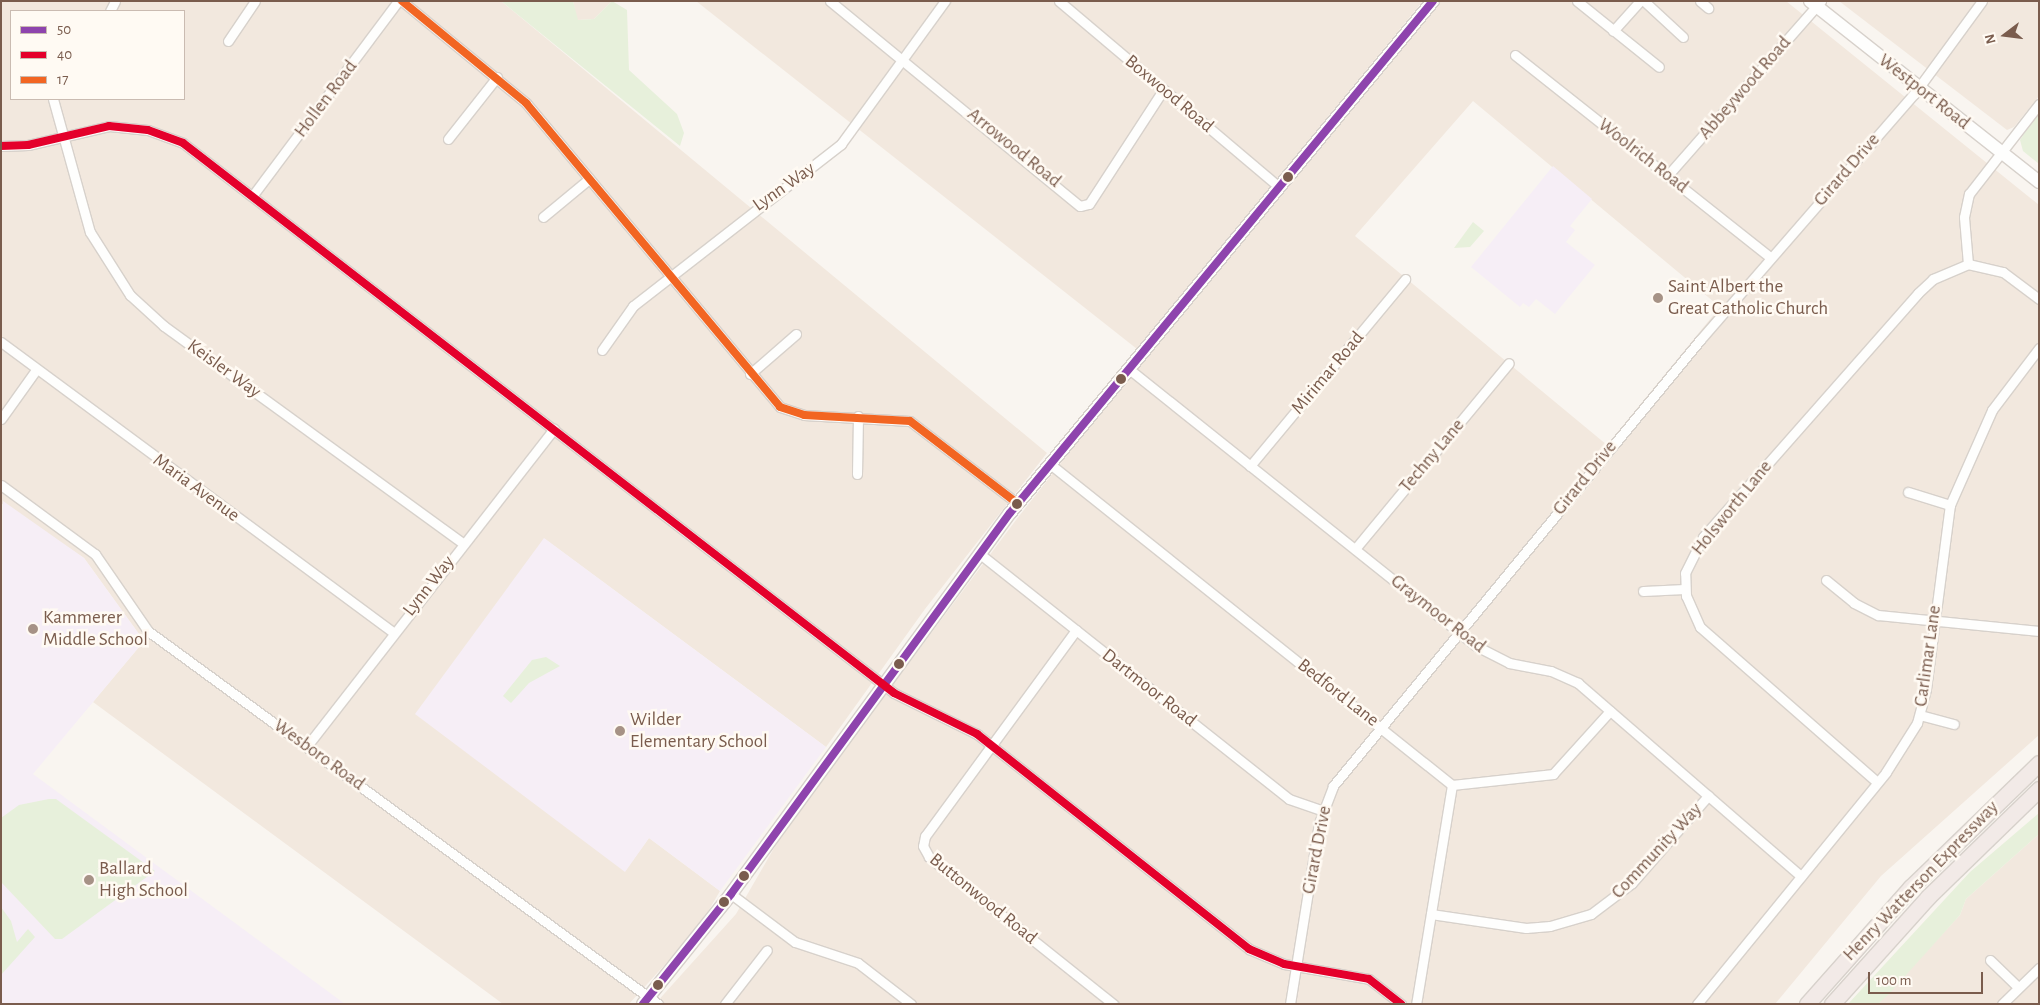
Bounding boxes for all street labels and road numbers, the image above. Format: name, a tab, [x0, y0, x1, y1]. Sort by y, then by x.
street label: Abbeywood Road	[1694, 32, 1796, 144]
street label: Westport Road	[1874, 49, 1974, 135]
street label: Boxwood Road	[1120, 50, 1218, 138]
street label: Hollen Road	[290, 56, 362, 142]
street label: Arrowood Road	[962, 103, 1066, 193]
street label: Woolrich Road	[1593, 114, 1693, 198]
street label: Girard Drive	[1809, 129, 1885, 211]
street label: Lynn Way	[749, 157, 819, 217]
street label: Mirimar Road	[1287, 327, 1369, 419]
street label: Keisler Way	[183, 335, 265, 403]
street label: Techny Lane	[1394, 414, 1470, 498]
street label: Girard Drive	[1548, 436, 1622, 520]
street label: Maria Avenue	[148, 449, 244, 527]
street label: Holsworth Lane	[1687, 456, 1777, 560]
street label: Lynn Way	[398, 551, 460, 621]
street label: Graymoor Road	[1386, 570, 1490, 658]
street label: Carlimar Lane	[1910, 604, 1946, 708]
street label: Dartmoor Road	[1097, 644, 1201, 732]
street label: Bedford Lane	[1293, 654, 1383, 732]
street label: Wesboro Road	[269, 714, 369, 796]
street label: Henry Watterson Expressway	[1838, 796, 2004, 966]
street label: Community Way	[1607, 798, 1707, 904]
street label: Girard Drive	[1297, 804, 1337, 896]
street label: Buttonwood Road	[924, 849, 1042, 949]

